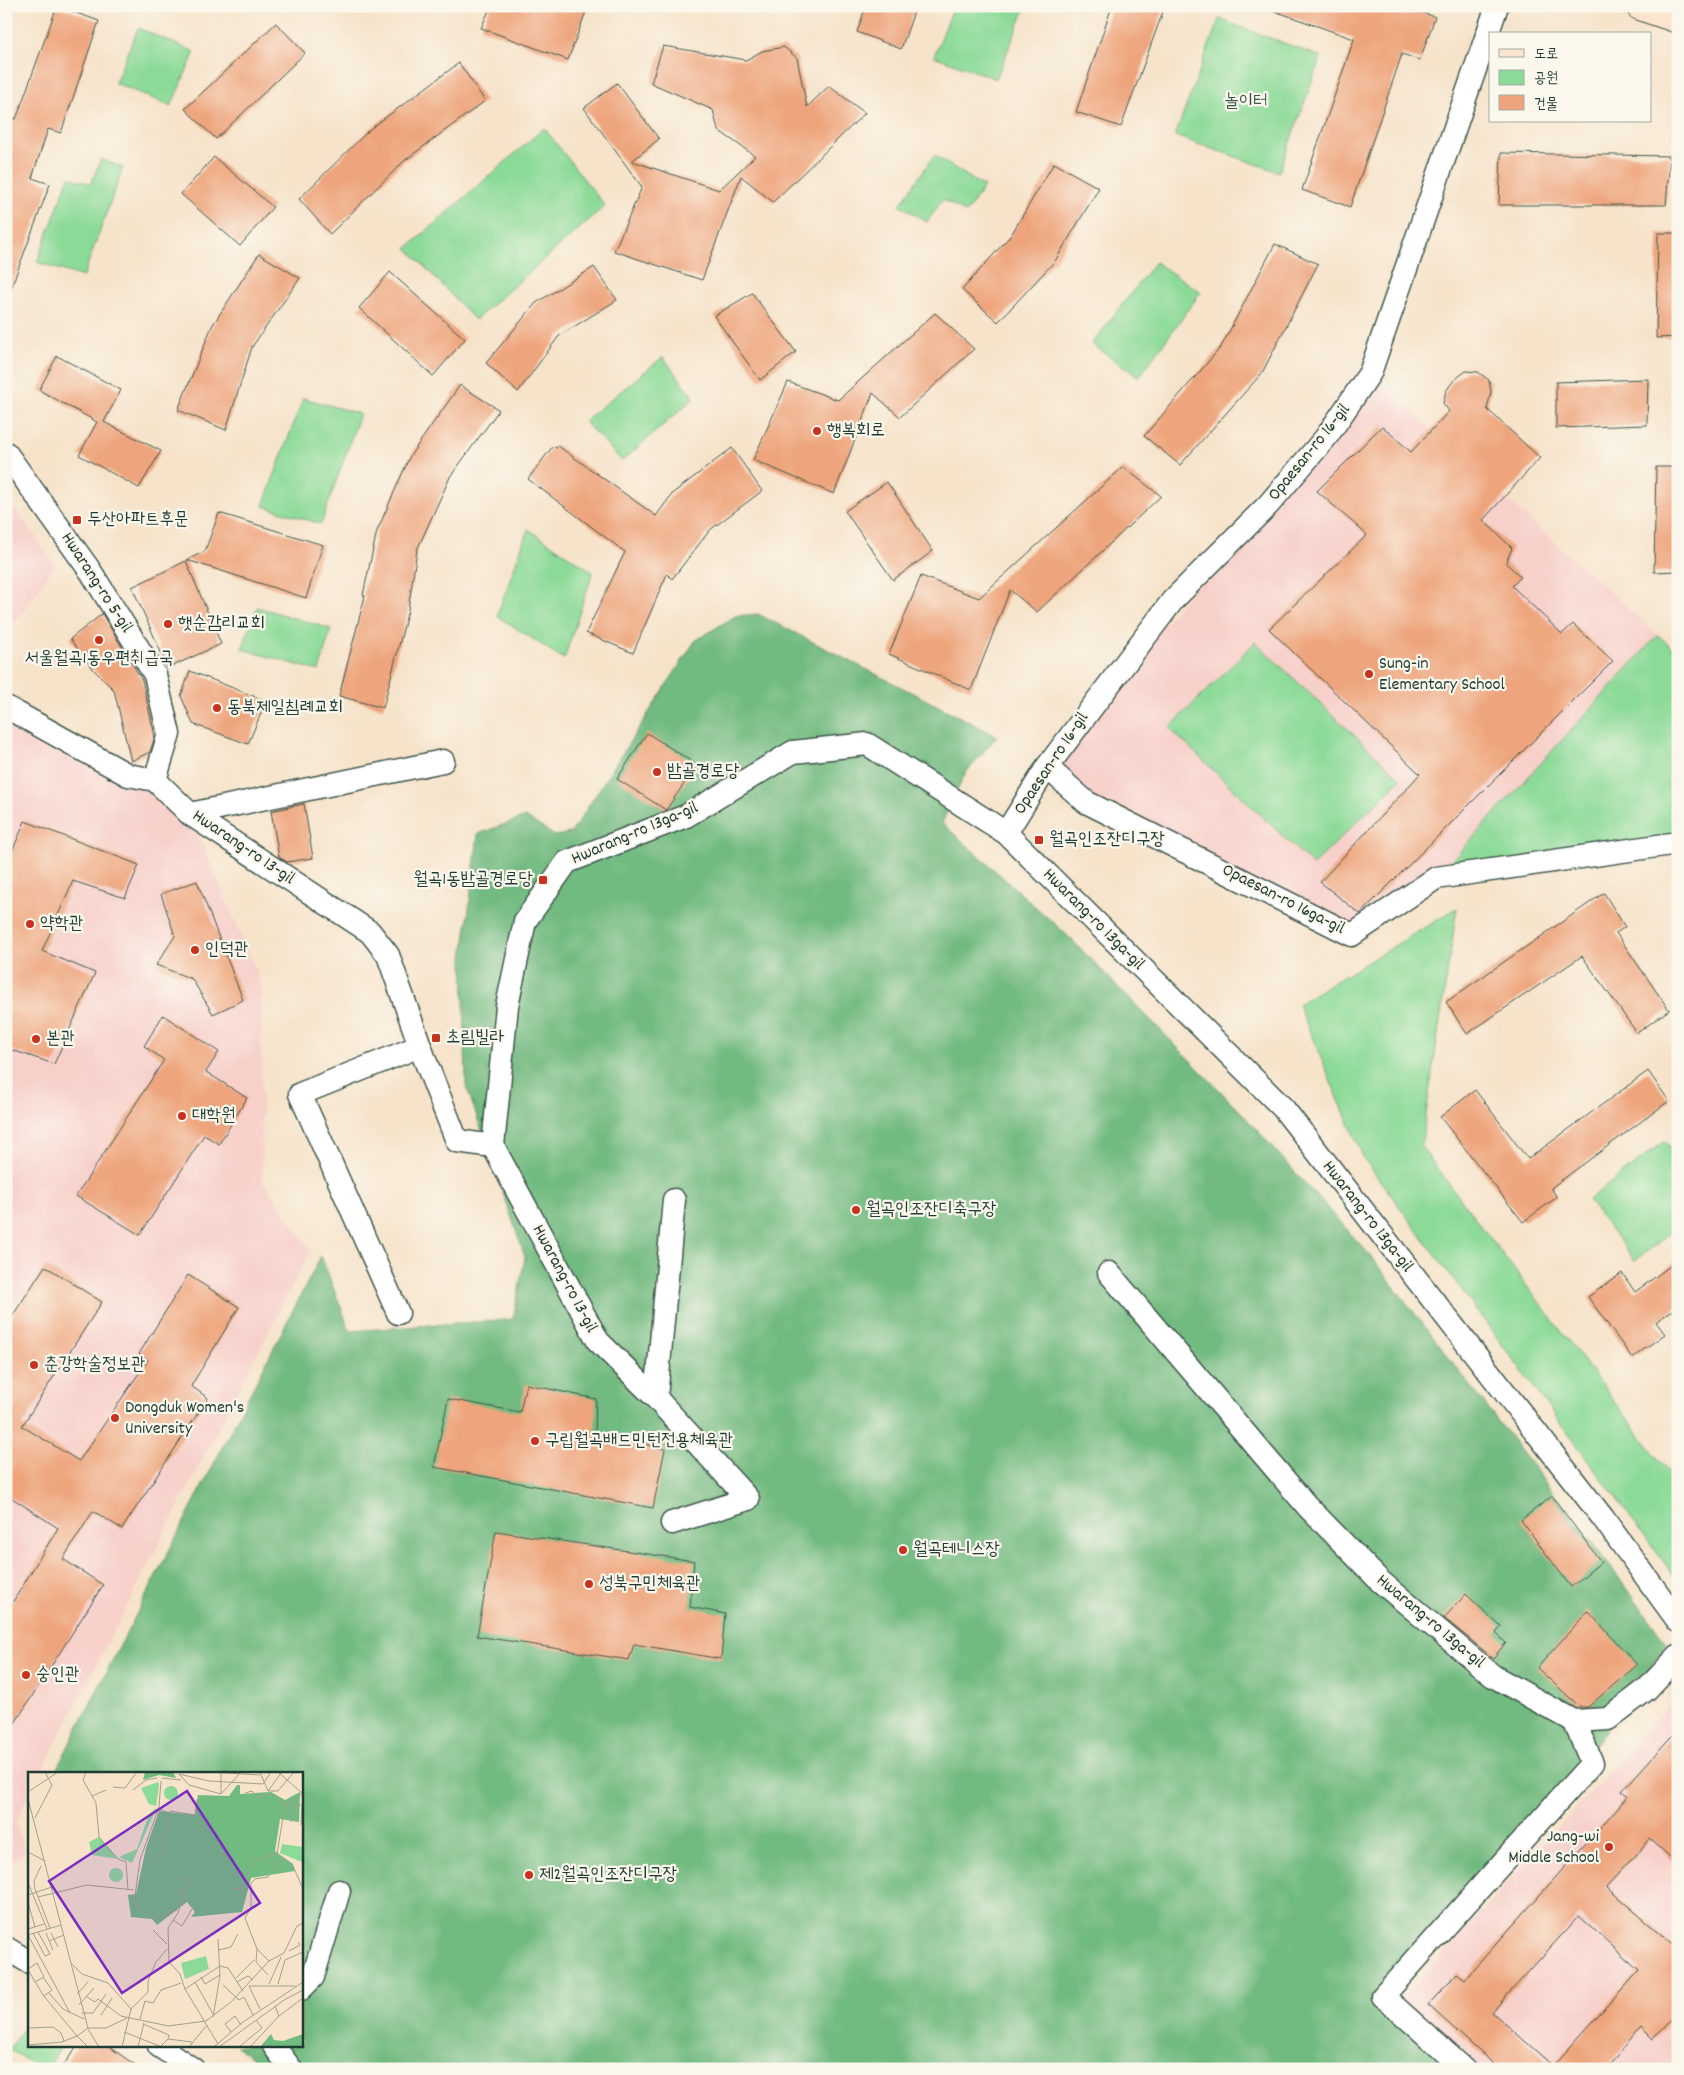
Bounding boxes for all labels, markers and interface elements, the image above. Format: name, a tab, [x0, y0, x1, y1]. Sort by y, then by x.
legend	[1489, 32, 1652, 122]
text: 도로	[1534, 44, 1558, 66]
text: 공원	[1534, 68, 1558, 90]
park label: 놀이터	[1224, 90, 1268, 115]
text: 건물	[1534, 94, 1558, 116]
street label: Opaesan-ro 16-gil	[1263, 398, 1358, 507]
place label: 행복회로	[827, 419, 885, 444]
marker: 행복회로	[811, 425, 823, 437]
place label: 두산아파트후문	[87, 508, 188, 533]
marker: 두산아파트후문	[71, 514, 83, 526]
street label: Hwarang-ro 5-gil	[54, 528, 138, 639]
place label: 햇순감리교회	[178, 612, 265, 637]
marker: 햇순감리교회	[162, 618, 174, 630]
marker: 서울월곡1동우편취급국	[93, 634, 105, 646]
place label: 서울월곡1동우편취급국	[25, 647, 173, 672]
place label: Sung-in Elementary School	[1379, 652, 1506, 698]
marker: Sung-in Elementary School	[1363, 668, 1375, 680]
place label: 동북제일침례교회	[227, 696, 343, 721]
marker: 동북제일침례교회	[211, 702, 223, 714]
street label: Opaesan-ro 16-gil	[1008, 707, 1096, 820]
place label: 밤골경로당	[667, 760, 740, 785]
marker: 밤골경로당	[651, 766, 663, 778]
street label: Hwarang-ro 13ga-gil	[568, 796, 703, 872]
street label: Hwarang-ro 13-gil	[187, 804, 300, 892]
place label: 월곡인조잔디구장	[1049, 828, 1165, 853]
marker: 월곡인조잔디구장	[1033, 834, 1045, 846]
street label: Opaesan-ro 16ga-gil	[1217, 858, 1349, 942]
street label: Hwarang-ro 13ga-gil	[1036, 863, 1150, 977]
place label: 월곡1동밤골경로당	[413, 868, 534, 893]
marker: 월곡1동밤골경로당	[537, 874, 549, 886]
place label: 약학관	[40, 912, 83, 937]
marker: 약학관	[24, 918, 36, 930]
place label: 인덕관	[205, 938, 248, 963]
marker: 인덕관	[189, 944, 201, 956]
place label: 초림빌라	[446, 1026, 504, 1051]
place label: 본관	[46, 1027, 75, 1052]
marker: 초림빌라	[430, 1032, 442, 1044]
marker: 본관	[30, 1033, 42, 1045]
place label: 대학원	[192, 1104, 235, 1129]
marker: 대학원	[176, 1110, 188, 1122]
street label: Hwarang-ro 13ga-gil	[1315, 1156, 1419, 1279]
place label: 월곡인조잔디축구장	[866, 1198, 996, 1223]
marker: 월곡인조잔디축구장	[850, 1204, 862, 1216]
street label: Hwarang-ro 13-gil	[525, 1221, 603, 1338]
place label: 춘강학술정보관	[44, 1353, 145, 1378]
marker: 춘강학술정보관	[28, 1359, 40, 1371]
place label: Dongduk Women's University	[125, 1396, 244, 1442]
marker: Dongduk Women's University	[109, 1412, 121, 1424]
place label: 구립월곡배드민턴전용체육관	[545, 1429, 733, 1454]
marker: 구립월곡배드민턴전용체육관	[529, 1435, 541, 1447]
place label: 월곡테니스장	[913, 1538, 1000, 1563]
marker: 월곡테니스장	[897, 1544, 909, 1556]
street label: Hwarang-ro 13ga-gil	[1370, 1569, 1490, 1676]
place label: 성북구민체육관	[599, 1572, 700, 1597]
marker: 성북구민체육관	[583, 1578, 595, 1590]
place label: 숭인관	[36, 1663, 79, 1688]
marker: 숭인관	[20, 1669, 32, 1681]
inset map	[28, 1772, 302, 2048]
place label: Jang-wi Middle School	[1508, 1825, 1600, 1871]
marker: Jang-wi Middle School	[1603, 1841, 1615, 1853]
place label: 제2월곡인조잔디구장	[539, 1863, 677, 1888]
marker: 제2월곡인조잔디구장	[523, 1869, 535, 1881]

